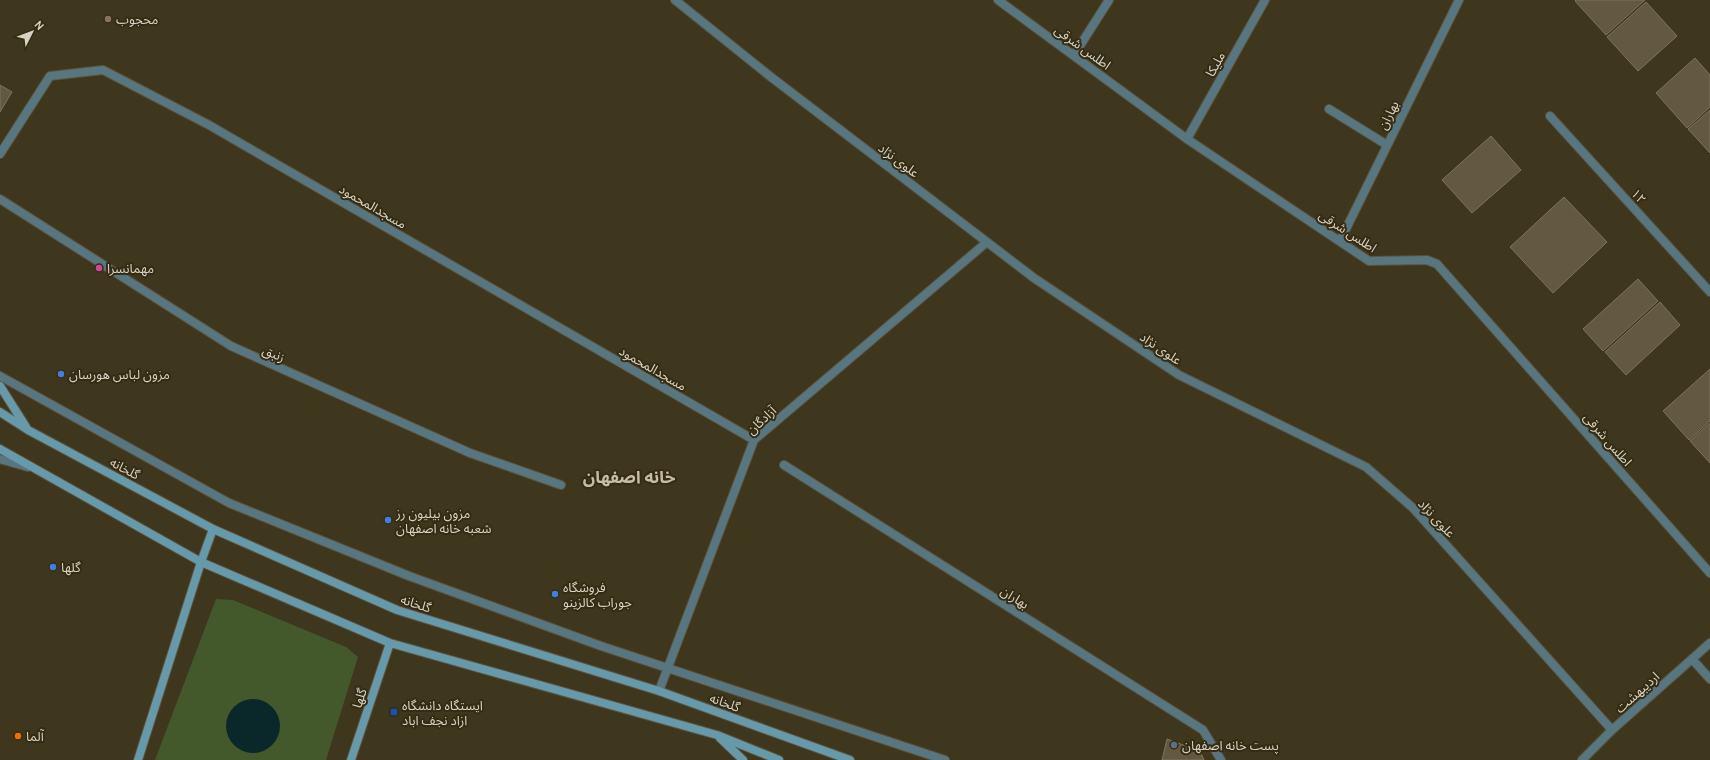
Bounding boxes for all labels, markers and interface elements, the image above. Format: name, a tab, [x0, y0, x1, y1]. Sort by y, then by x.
place label: محجوب	[116, 11, 159, 27]
north arrow	[12, 12, 52, 52]
marker: محجوب	[103, 14, 113, 24]
text: N	[32, 18, 47, 33]
street label: اطلس شرقی	[1051, 21, 1114, 74]
street label: ملیکا	[1202, 49, 1228, 79]
street label: بهاران	[1374, 98, 1403, 133]
street label: علوی نژاد	[875, 139, 923, 182]
street label: مسجدالمحمود	[336, 180, 410, 232]
street label: ۱۲	[1628, 185, 1650, 207]
street label: اطلس شرقی	[1316, 206, 1380, 256]
place label: مهمانسرا	[107, 260, 154, 277]
marker: مهمانسرا	[94, 263, 104, 273]
street label: علوی نژاد	[1136, 328, 1185, 369]
street label: زنبق	[260, 341, 288, 366]
street label: مسجدالمحمود	[616, 342, 690, 394]
place label: مزون لباس هورسان	[69, 366, 170, 383]
marker: مزون لباس هورسان	[56, 369, 66, 379]
street label: آزادگان	[743, 401, 781, 438]
street label: اطلس شرقی	[1580, 409, 1636, 470]
street label: گلخانه	[107, 454, 143, 483]
district label: خانه اصفهان	[583, 467, 676, 487]
street label: علوی نژاد	[1414, 495, 1459, 542]
place label: مزون بیلیون رز شعبه خانه اصفهان	[395, 505, 491, 537]
marker: مزون بیلیون رز شعبه خانه اصفهان	[383, 515, 393, 525]
place label: گلها	[61, 559, 81, 576]
marker: گلها	[48, 562, 58, 572]
place label: فروشگاه جوراب کالزینو	[563, 579, 632, 610]
street label: بهاران	[997, 582, 1032, 613]
marker: فروشگاه جوراب کالزینو	[550, 589, 560, 599]
street label: گلخانه	[399, 591, 434, 616]
street label: اردیبهشت	[1612, 668, 1663, 717]
street label: گلها	[348, 686, 371, 710]
street label: گلخانه	[708, 689, 743, 715]
place label: ایستگاه دانشگاه ازاد نجف اباد	[402, 697, 483, 728]
marker: ایستگاه دانشگاه ازاد نجف اباد	[389, 707, 399, 717]
place label: آلما	[26, 728, 45, 744]
marker: آلما	[13, 731, 23, 741]
place label: پست خانه اصفهان	[1182, 737, 1279, 755]
marker: پست خانه اصفهان	[1169, 740, 1179, 750]

